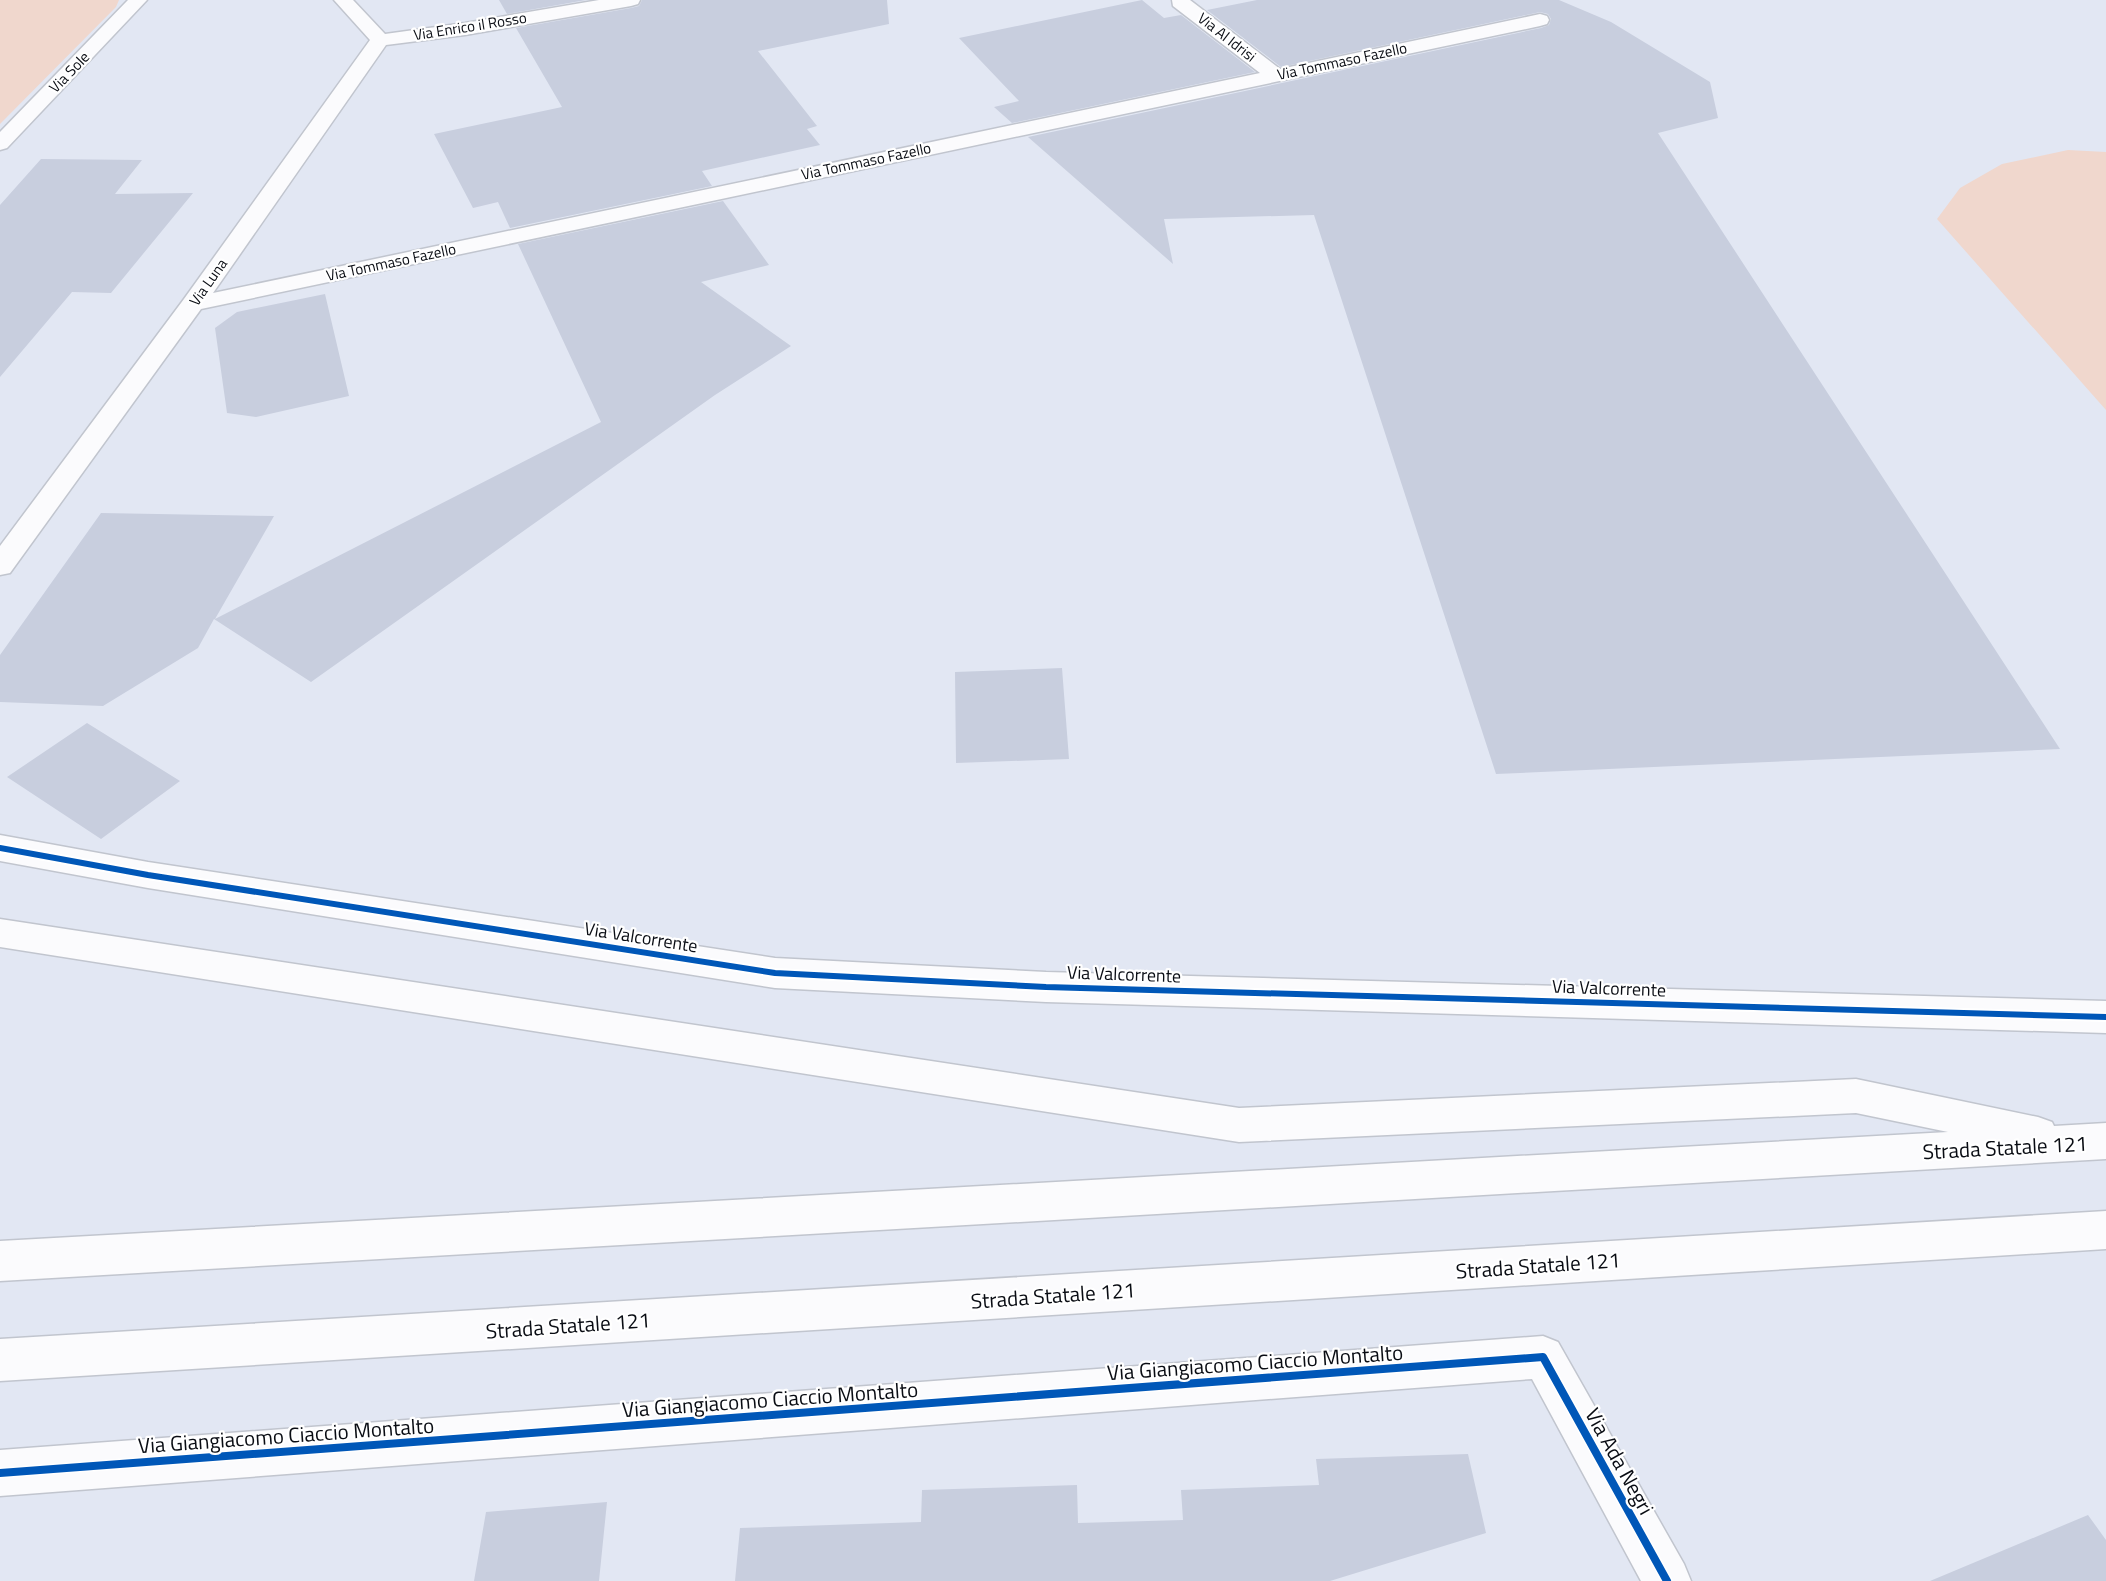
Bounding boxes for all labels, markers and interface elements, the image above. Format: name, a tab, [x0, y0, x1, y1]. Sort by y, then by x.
street label: Via Enrico il Rosso	[412, 6, 528, 46]
street label: Via Al Idrisi	[1193, 7, 1261, 67]
street label: Via Tommaso Fazello	[1275, 36, 1409, 86]
street label: Via Sole	[43, 46, 95, 98]
street label: Via Tommaso Fazello	[799, 136, 933, 186]
street label: Via Tommaso Fazello	[324, 237, 458, 287]
street label: Via Luna	[183, 253, 233, 311]
street label: Via Valcorrente	[582, 915, 700, 959]
street label: Via Valcorrente	[1066, 959, 1182, 989]
street label: Via Valcorrente	[1551, 973, 1667, 1003]
street label: Strada Statale 121	[1922, 1127, 2088, 1167]
street label: Strada Statale 121	[1455, 1243, 1621, 1287]
street label: Strada Statale 121	[970, 1273, 1136, 1317]
street label: Strada Statale 121	[485, 1303, 651, 1347]
street label: Via Giangiacomo Ciaccio Montalto	[1106, 1336, 1404, 1388]
street label: Via Giangiacomo Ciaccio Montalto	[621, 1373, 919, 1425]
street label: Via Ada Negri	[1577, 1402, 1663, 1520]
street label: Via Giangiacomo Ciaccio Montalto	[137, 1409, 435, 1461]

